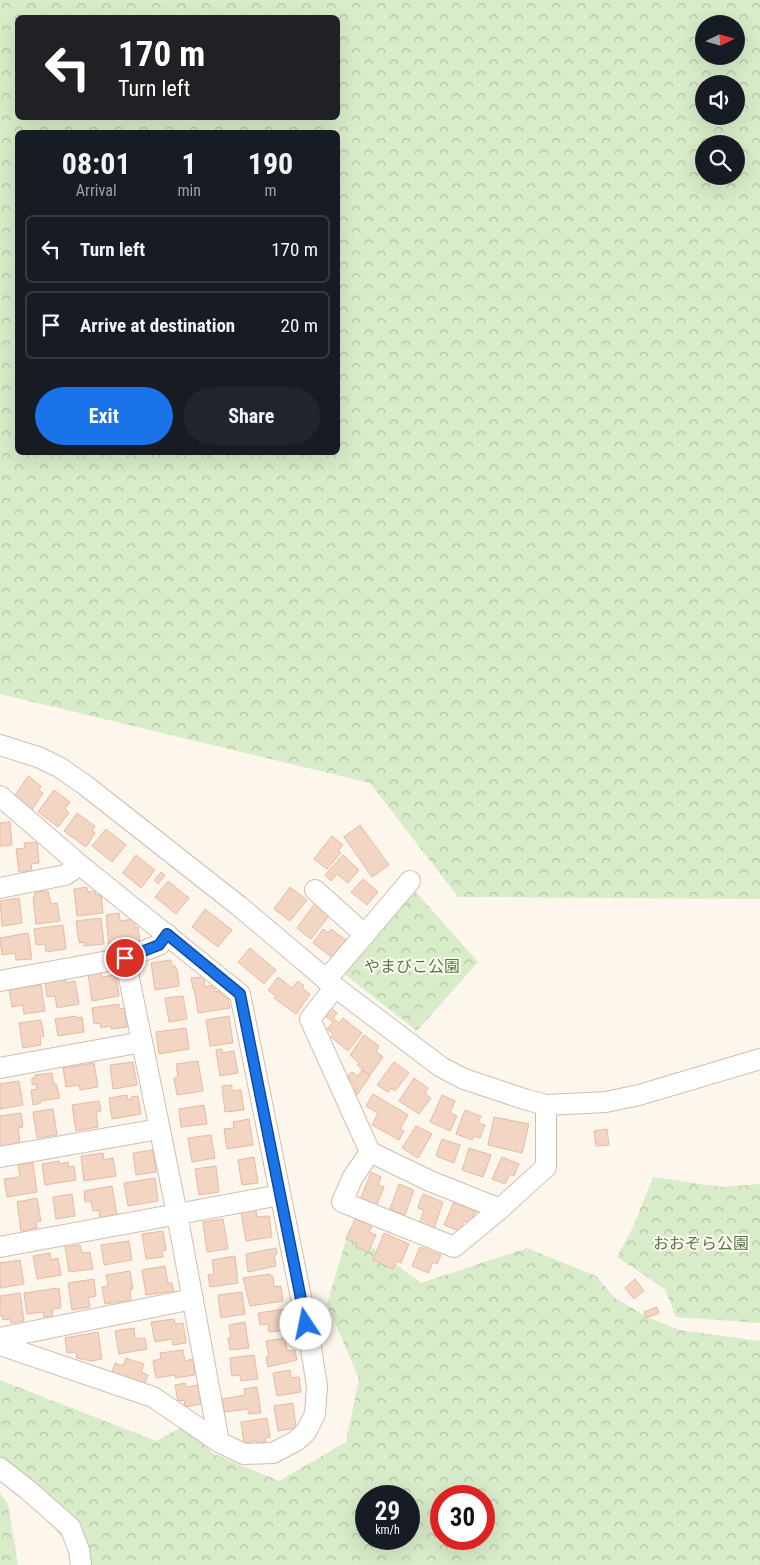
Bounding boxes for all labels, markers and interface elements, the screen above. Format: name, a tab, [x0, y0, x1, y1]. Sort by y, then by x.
north arrow	[695, 15, 745, 65]
map controls	[695, 15, 745, 185]
text: 170 m	[118, 34, 205, 75]
icon: left	[35, 35, 100, 100]
button: sound	[695, 75, 745, 125]
text: Turn left	[118, 76, 190, 101]
button: search	[695, 135, 745, 185]
text: 08:01	[62, 146, 131, 181]
text: 1	[182, 146, 197, 181]
text: 190	[248, 146, 293, 181]
text: Arrival	[76, 181, 117, 200]
text: min	[177, 181, 201, 200]
text: m	[264, 181, 276, 200]
icon: left	[37, 235, 65, 263]
text: Turn left	[80, 238, 145, 261]
text: 170 m	[271, 238, 318, 261]
icon: arrive	[37, 311, 65, 339]
text: Arrive at destination	[80, 314, 235, 337]
text: 20 m	[281, 314, 318, 337]
button: Exit	[35, 387, 173, 445]
button: Share	[183, 387, 320, 445]
pin	[104, 937, 146, 979]
icon: arrive	[111, 944, 139, 972]
park label: やまびこ公園	[364, 957, 460, 976]
park label: おおぞら公園	[653, 1234, 749, 1253]
position arrow	[279, 1297, 331, 1349]
speed limit sign: 30	[430, 1485, 495, 1550]
text: 29	[375, 1497, 400, 1526]
text: km/h	[375, 1523, 400, 1537]

